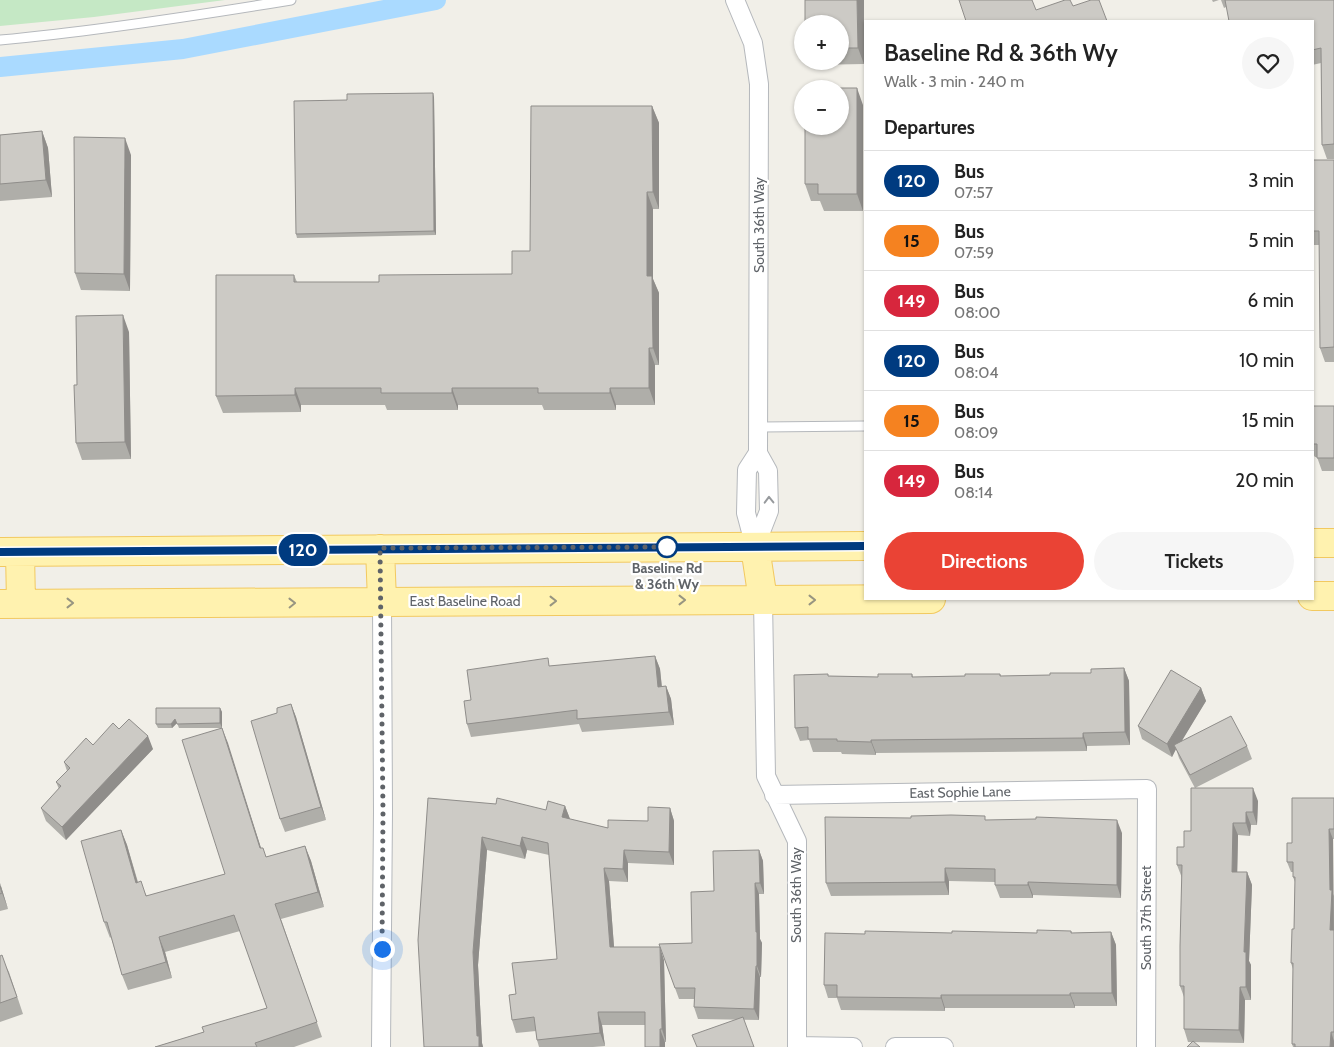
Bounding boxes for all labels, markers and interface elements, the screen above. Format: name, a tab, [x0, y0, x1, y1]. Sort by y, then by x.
map controls	[794, 15, 849, 135]
button: +	[794, 15, 849, 70]
button: heart	[1242, 37, 1294, 89]
text: Baseline Rd & 36th Wy	[884, 38, 1118, 67]
text: Walk · 3 min · 240 m	[884, 72, 1024, 91]
button: −	[794, 80, 849, 135]
text: Departures	[884, 116, 975, 139]
text: Bus	[954, 160, 984, 183]
text: 3 min	[1248, 169, 1294, 192]
text: 120	[897, 170, 926, 192]
street label: South 36th Way	[750, 177, 768, 273]
text: 07:57	[954, 183, 993, 202]
text: Bus	[954, 220, 984, 243]
text: 5 min	[1248, 229, 1294, 252]
text: 15	[903, 230, 920, 252]
text: 07:59	[954, 243, 994, 262]
text: Bus	[954, 280, 984, 303]
text: 6 min	[1248, 289, 1294, 312]
text: 149	[898, 290, 925, 312]
text: 08:00	[954, 303, 1001, 322]
text: Bus	[954, 340, 984, 363]
text: 10 min	[1239, 349, 1294, 372]
text: 120	[897, 350, 926, 372]
text: 08:04	[954, 363, 999, 382]
text: Bus	[954, 400, 984, 423]
text: 15 min	[1242, 409, 1294, 432]
text: 15	[903, 410, 920, 432]
text: 08:09	[954, 423, 998, 442]
text: Bus	[954, 460, 984, 483]
text: 20 min	[1235, 469, 1294, 492]
text: 149	[898, 470, 925, 492]
text: 08:14	[954, 483, 993, 502]
one-way arrow	[764, 496, 774, 504]
button: Directions	[884, 532, 1084, 590]
button: Tickets	[1094, 532, 1294, 590]
line badge: 120	[274, 534, 332, 566]
marker: Baseline Rd & 36th Wy	[656, 536, 678, 558]
text: 120	[289, 539, 317, 561]
place label: Baseline Rd & 36th Wy	[632, 559, 702, 593]
street label: East Baseline Road	[410, 592, 520, 610]
one-way arrow	[808, 594, 816, 605]
one-way arrow	[678, 595, 686, 605]
one-way arrow	[550, 596, 557, 606]
one-way arrow	[66, 598, 74, 608]
one-way arrow	[288, 598, 296, 608]
street label: East Sophie Lane	[909, 782, 1011, 802]
street label: South 36th Way	[787, 847, 805, 943]
street label: South 37th Street	[1137, 865, 1155, 970]
your location	[370, 937, 395, 962]

